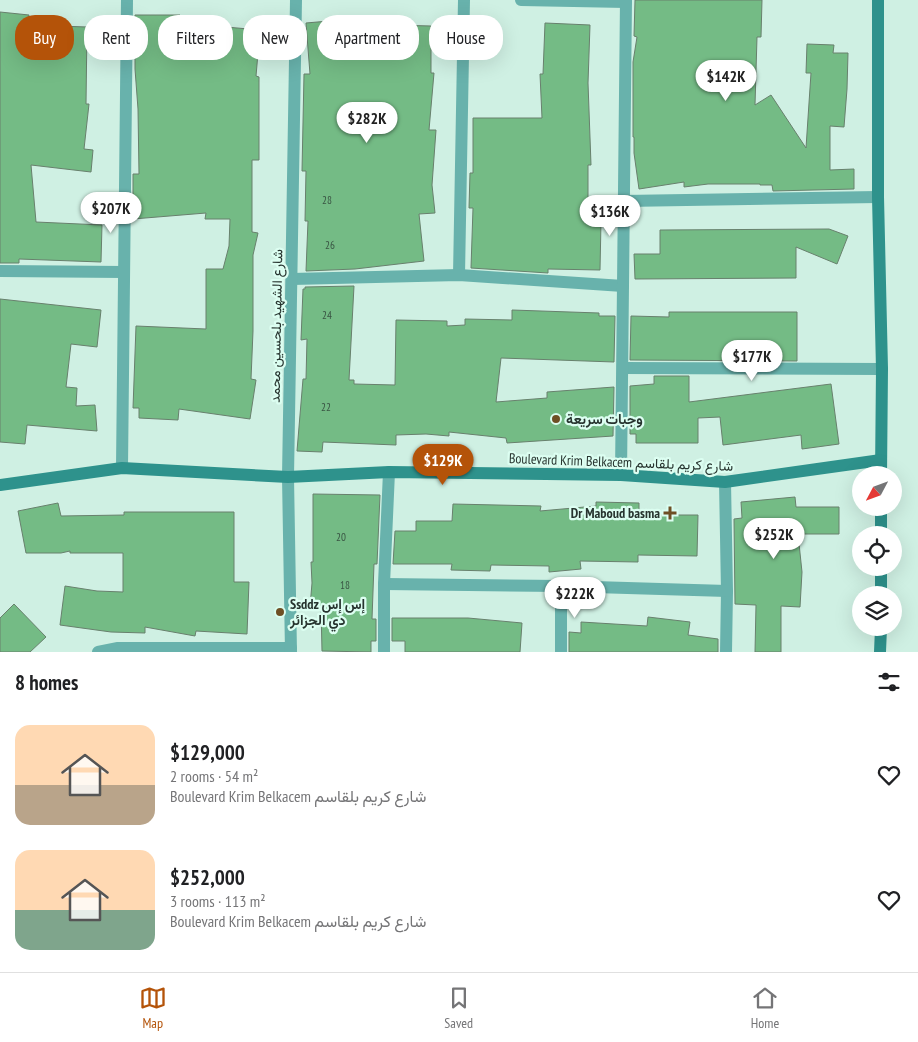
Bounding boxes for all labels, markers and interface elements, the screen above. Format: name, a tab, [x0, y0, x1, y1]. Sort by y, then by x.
chip: Buy	[15, 15, 74, 60]
chip: Rent	[84, 15, 148, 60]
chip: Filters	[158, 15, 233, 60]
chip: New	[243, 15, 307, 60]
chip: Apartment	[317, 15, 419, 60]
chip: House	[429, 15, 503, 60]
pin: $142K	[691, 59, 761, 102]
text: $142K	[707, 66, 745, 86]
pin: $282K	[332, 102, 402, 144]
text: $282K	[348, 108, 386, 128]
pin: $207K	[76, 192, 146, 234]
house number: 28	[322, 193, 332, 207]
pin: $136K	[575, 194, 645, 237]
text: $207K	[92, 198, 130, 218]
text: $136K	[591, 201, 629, 221]
house number: 26	[325, 238, 335, 252]
street label: شارع الشهيد بلحسين محمد	[266, 249, 288, 403]
house number: 24	[322, 308, 332, 322]
pin: $177K	[717, 340, 787, 382]
text: $177K	[733, 346, 771, 366]
house number: 22	[321, 400, 331, 414]
place label: وجبات سريعة	[566, 410, 643, 428]
marker: وجبات سريعة	[550, 413, 562, 425]
pin: $129K	[408, 444, 478, 486]
street label: Boulevard Krim Belkacem شارع كريم بلقاسم	[509, 449, 733, 477]
text: $129K	[424, 450, 462, 470]
north arrow	[852, 466, 902, 516]
map controls	[852, 466, 902, 636]
place label: Dr Maboud basma	[571, 504, 660, 522]
marker: Dr Maboud basma	[664, 507, 676, 519]
pin: $252K	[739, 518, 809, 560]
text: $252K	[755, 524, 793, 544]
button: locate	[852, 526, 902, 576]
house number: 20	[336, 530, 346, 544]
pin: $222K	[540, 576, 610, 619]
house number: 18	[340, 578, 350, 592]
text: $222K	[556, 583, 594, 603]
button: layers	[852, 586, 902, 636]
place label: Ssddz إس إس دي الجزائر	[289, 595, 366, 632]
marker: Ssddz إس إس دي الجزائر	[274, 606, 286, 618]
icon: filters	[875, 668, 903, 696]
text: 8 homes	[15, 669, 78, 696]
text: $129,000	[170, 739, 245, 766]
icon: home	[55, 745, 115, 805]
icon: heart	[875, 761, 903, 789]
text: 2 rooms · 54 m²	[170, 766, 258, 786]
text: Boulevard Krim Belkacem شارع كريم بلقاسم	[170, 786, 426, 806]
text: $252,000	[170, 864, 245, 891]
icon: home	[55, 870, 115, 930]
icon: heart	[875, 886, 903, 914]
text: 3 rooms · 113 m²	[170, 891, 266, 911]
text: Boulevard Krim Belkacem شارع كريم بلقاسم	[170, 911, 426, 931]
tab: Map	[139, 984, 167, 1032]
tab: Saved	[444, 984, 473, 1032]
tab: Home	[751, 984, 779, 1032]

